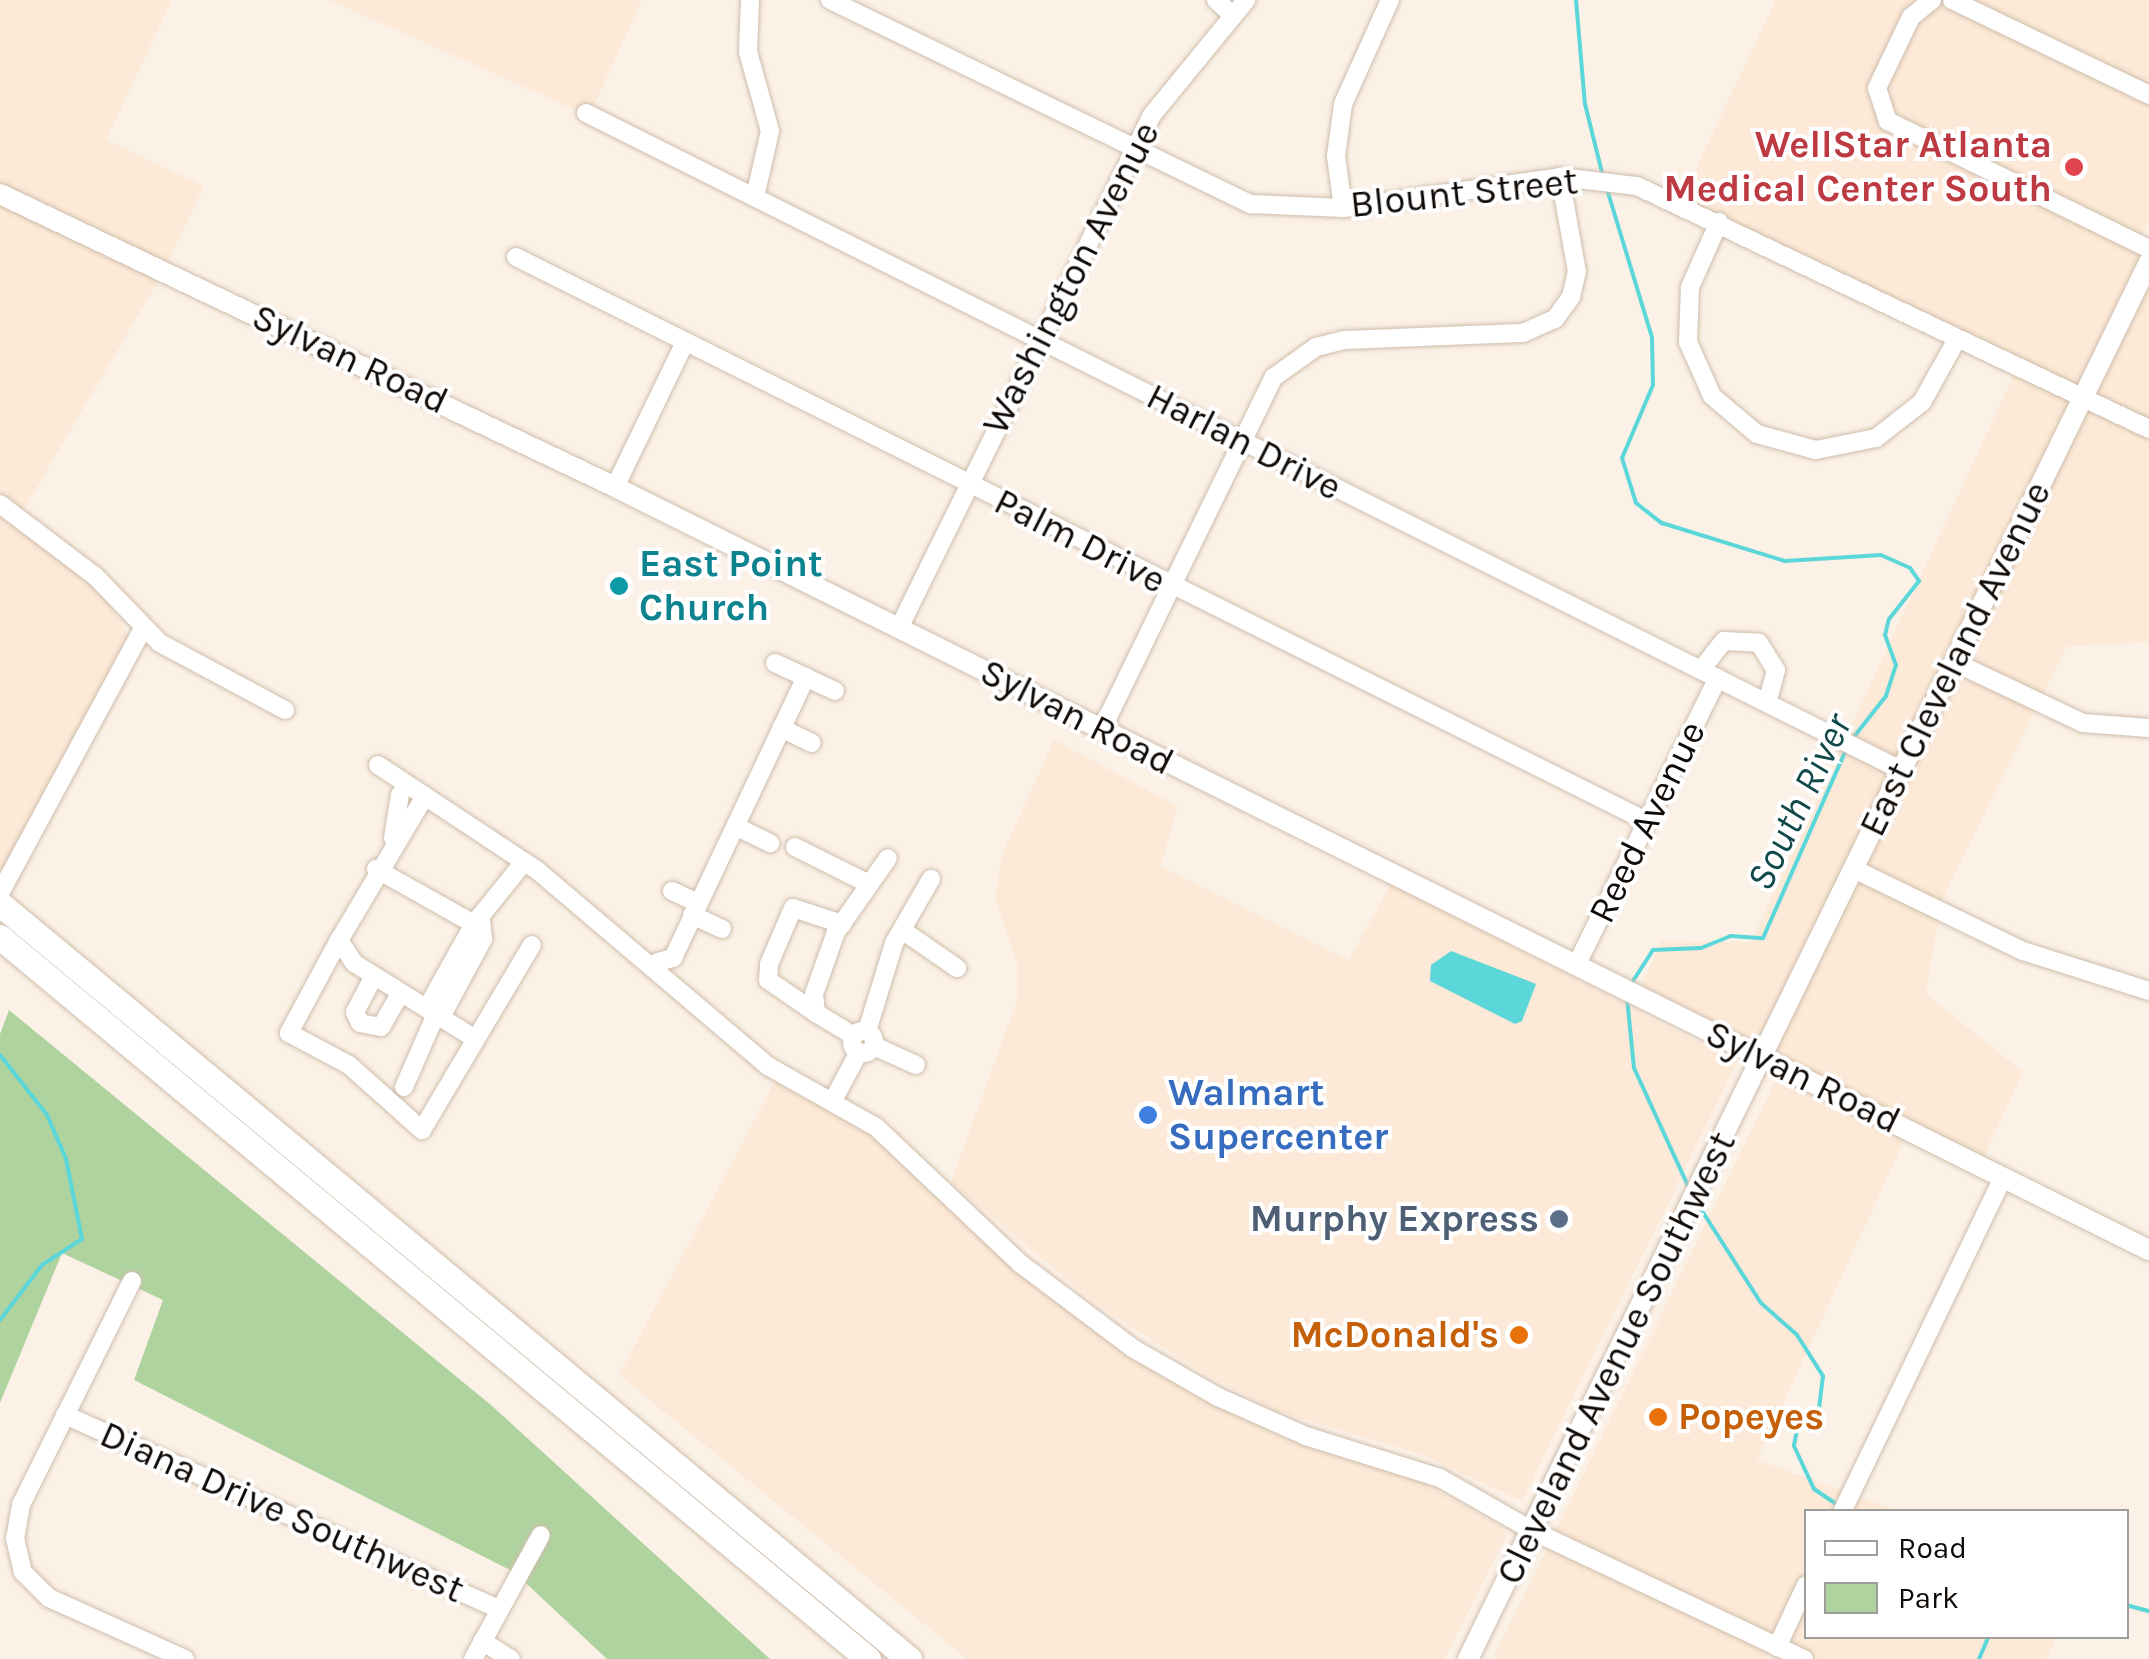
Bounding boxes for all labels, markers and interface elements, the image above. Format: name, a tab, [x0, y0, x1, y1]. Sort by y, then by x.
street label: Washington Avenue	[973, 114, 1169, 442]
place label: WellStar Atlanta Medical Center South	[1664, 122, 2052, 212]
marker: WellStar Atlanta Medical Center South	[2061, 154, 2087, 180]
street label: Blount Street	[1348, 158, 1580, 228]
street label: Sylvan Road	[245, 294, 455, 424]
street label: Harlan Drive	[1139, 373, 1349, 511]
street label: East Cleveland Avenue	[1849, 474, 2061, 844]
street label: Palm Drive	[987, 478, 1173, 604]
place label: East Point Church	[639, 541, 823, 630]
marker: East Point Church	[608, 575, 630, 597]
street label: Sylvan Road	[973, 649, 1181, 785]
water label: South River	[1736, 706, 1862, 898]
street label: Reed Avenue	[1579, 714, 1715, 930]
street label: Sylvan Road	[1698, 1010, 1908, 1144]
place label: Walmart Supercenter	[1168, 1070, 1388, 1160]
marker: Walmart Supercenter	[1137, 1104, 1159, 1126]
street label: Cleveland Avenue Southwest	[1486, 1124, 1746, 1592]
place label: Murphy Express	[1250, 1196, 1539, 1242]
marker: Murphy Express	[1548, 1208, 1570, 1230]
place label: McDonald's	[1290, 1312, 1499, 1358]
marker: McDonald's	[1508, 1324, 1530, 1346]
place label: Popeyes	[1678, 1394, 1824, 1440]
marker: Popeyes	[1647, 1406, 1669, 1428]
street label: Diana Drive Southwest	[93, 1411, 471, 1613]
legend	[1804, 1509, 2129, 1639]
text: Road	[1898, 1530, 1967, 1566]
text: Park	[1898, 1580, 1959, 1616]

